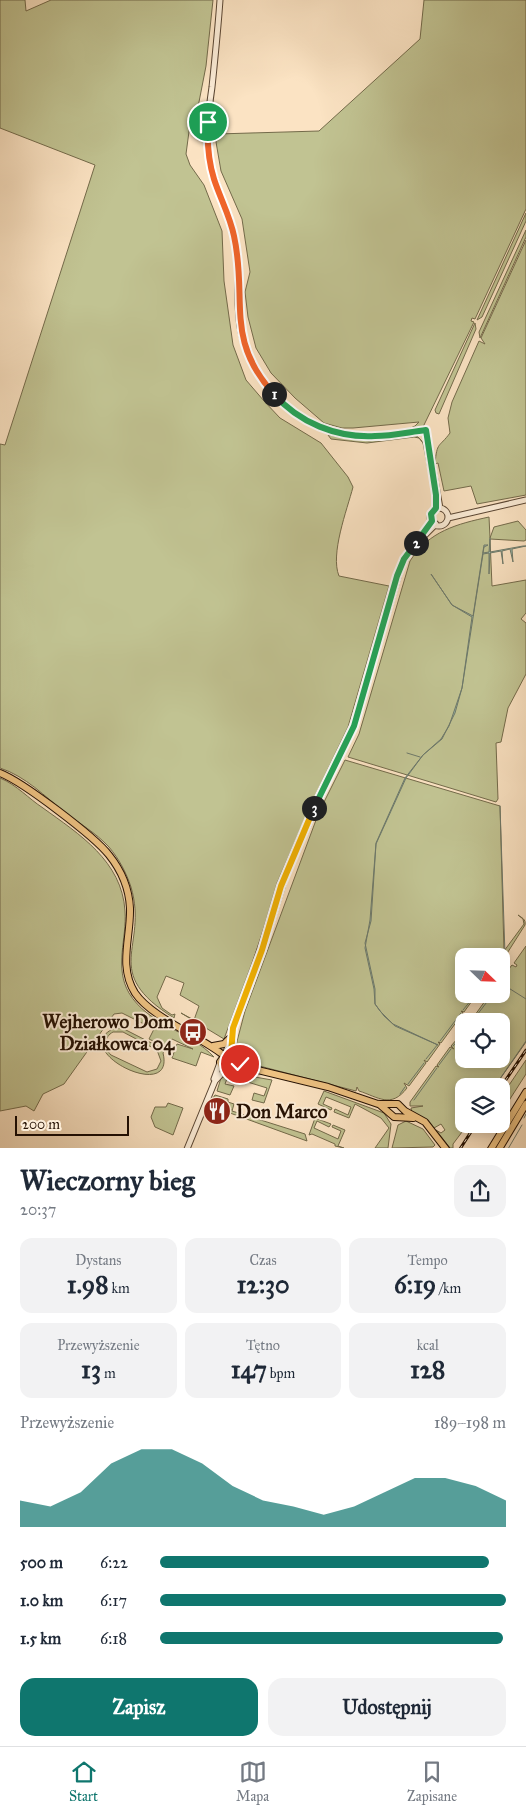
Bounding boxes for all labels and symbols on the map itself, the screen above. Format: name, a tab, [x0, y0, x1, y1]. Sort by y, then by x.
pin	[187, 101, 229, 143]
pin: 1	[262, 382, 286, 406]
pin: 2	[404, 530, 428, 556]
pin: 3	[302, 796, 326, 820]
north arrow	[455, 948, 510, 1002]
place label: Wejherowo Dom Działkowca 04	[42, 1010, 175, 1056]
bus stop icon: Wejherowo Dom Działkowca 04	[178, 1017, 208, 1047]
pin	[219, 1043, 261, 1085]
restaurant icon: Don Marco	[202, 1096, 232, 1126]
place label: Don Marco	[236, 1100, 328, 1123]
scale bar	[15, 1114, 129, 1137]

